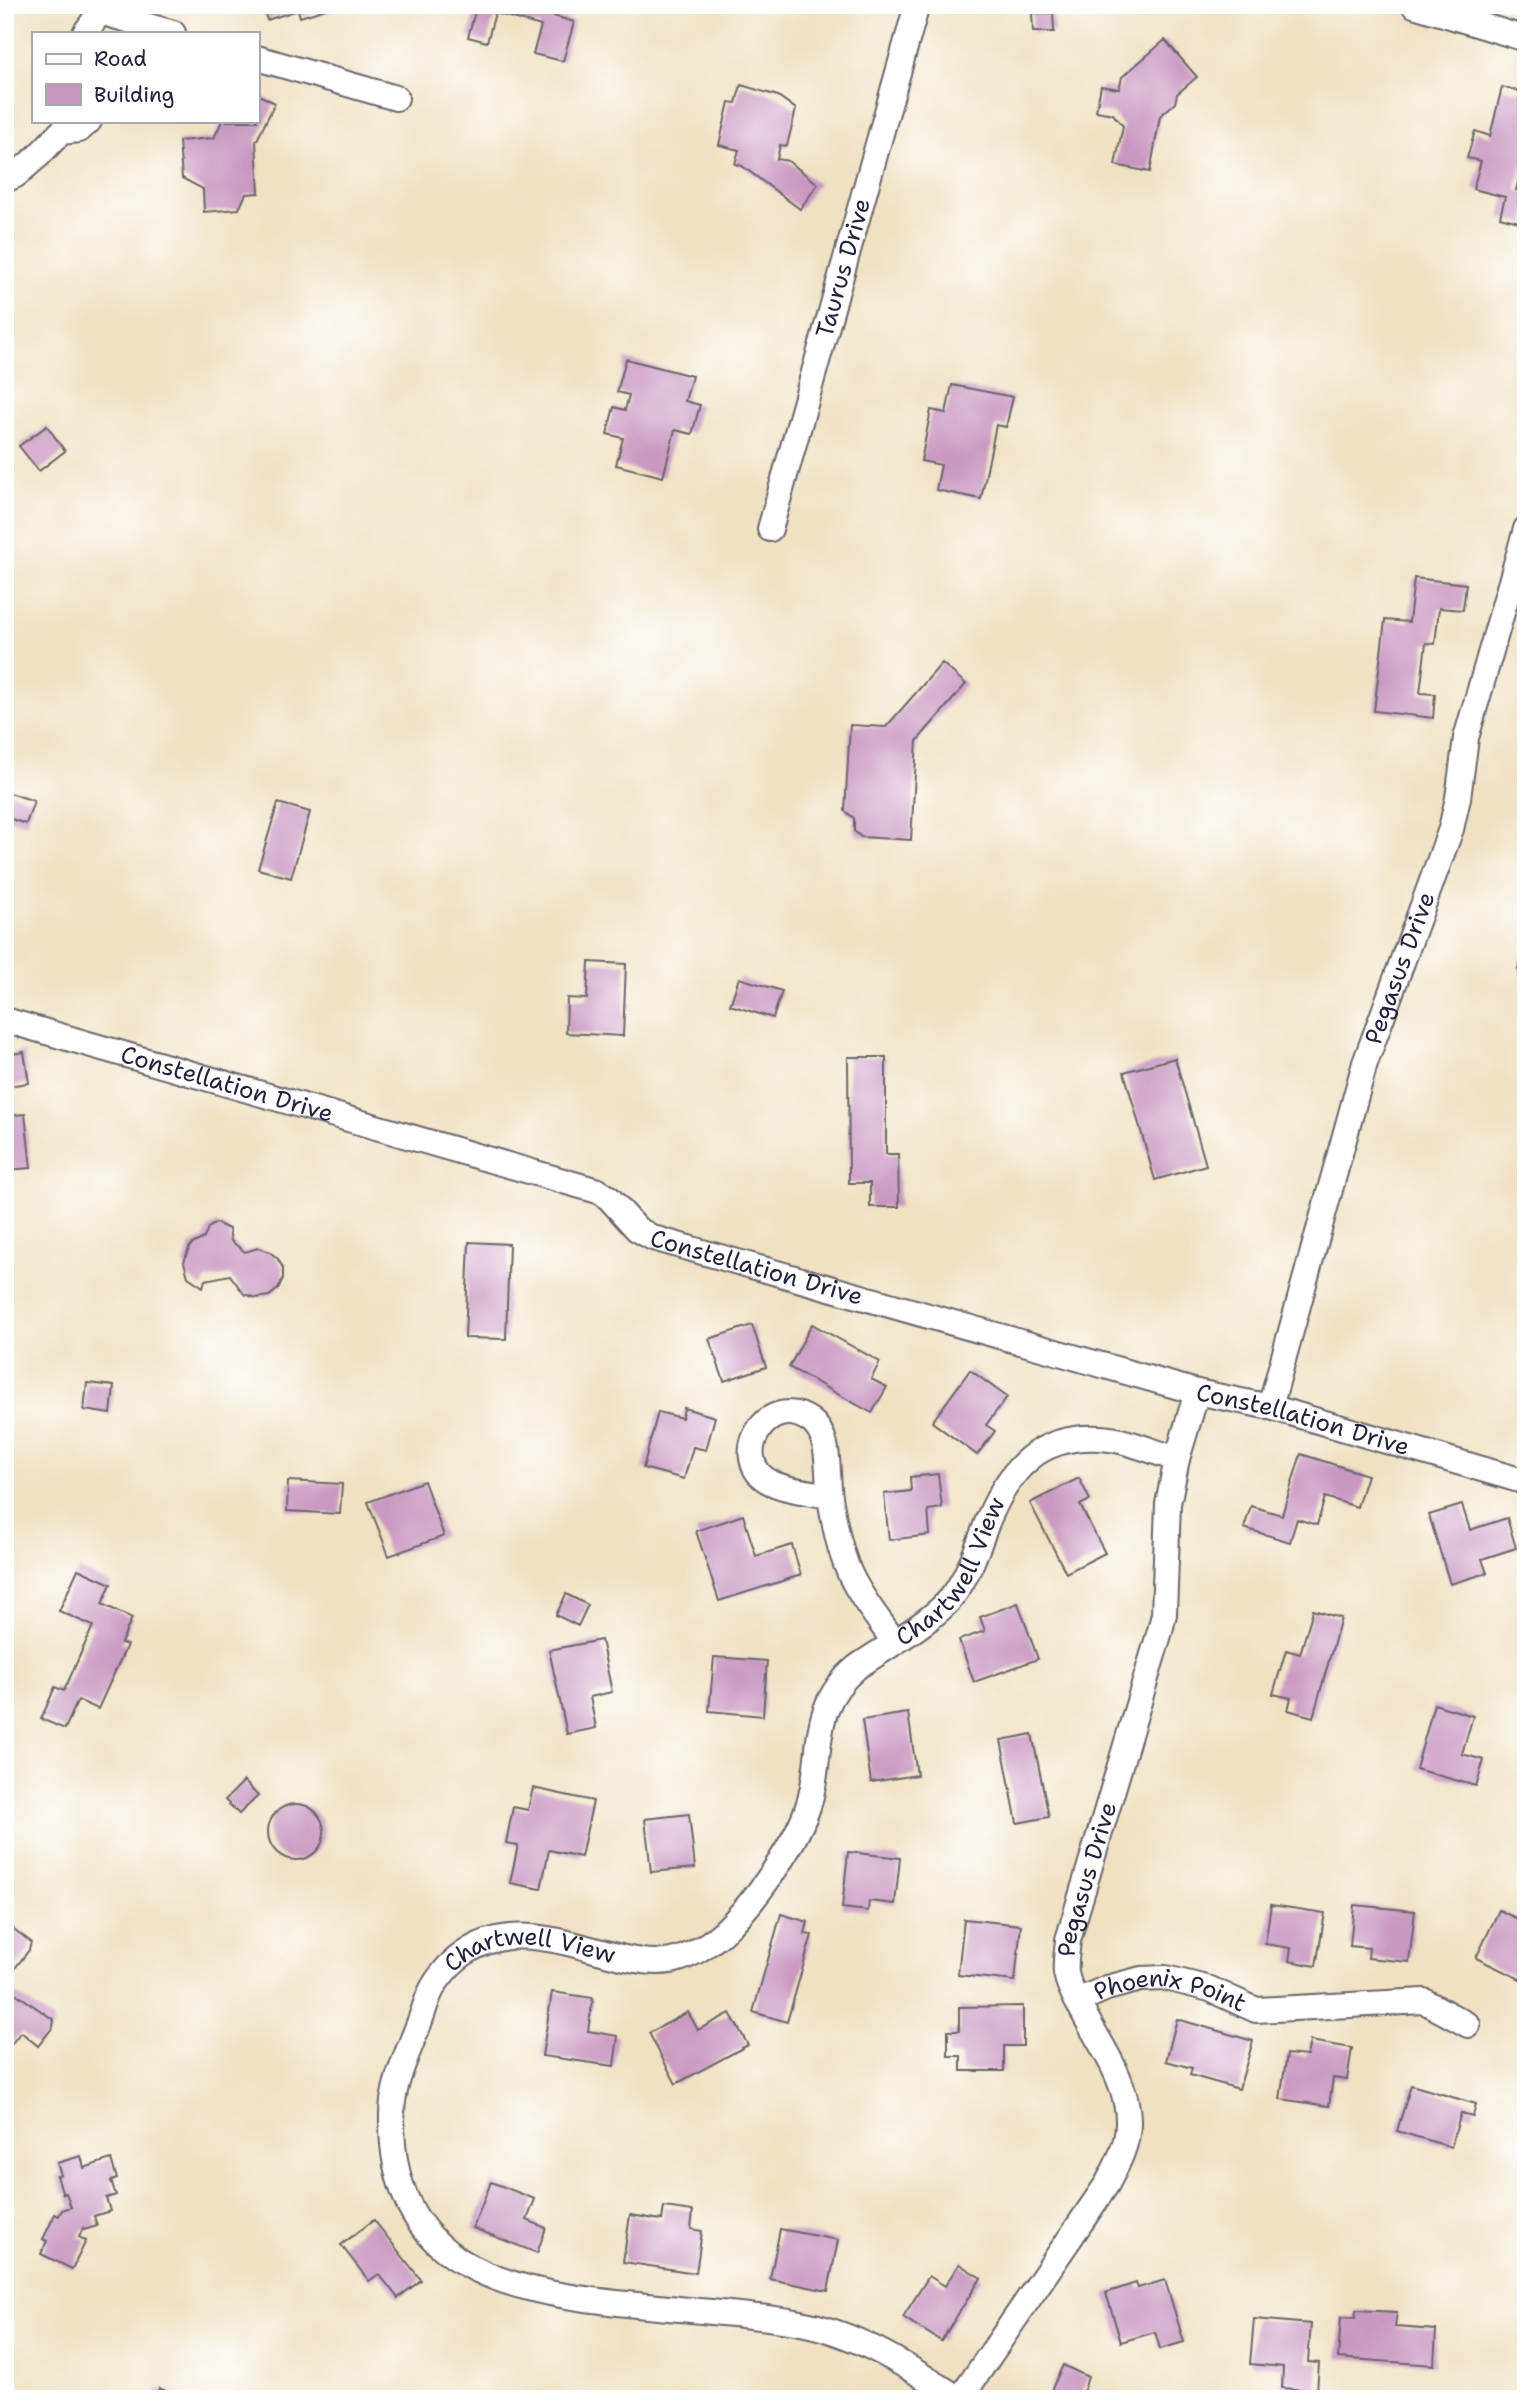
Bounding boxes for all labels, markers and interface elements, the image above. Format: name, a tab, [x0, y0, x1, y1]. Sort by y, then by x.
legend	[32, 32, 259, 122]
text: Road	[94, 45, 147, 73]
text: Building	[94, 81, 174, 109]
street label: Taurus Drive	[808, 195, 878, 341]
street label: Pegasus Drive	[1357, 888, 1442, 1049]
street label: Constellation Drive	[117, 1038, 337, 1130]
street label: Constellation Drive	[647, 1222, 867, 1313]
street label: Constellation Drive	[1193, 1376, 1413, 1463]
street label: Chartwell View	[889, 1491, 1012, 1653]
street label: Pegasus Drive	[1050, 1798, 1124, 1958]
street label: Chartwell View	[437, 1920, 619, 1979]
street label: Phoenix Point	[1089, 1962, 1251, 2019]

